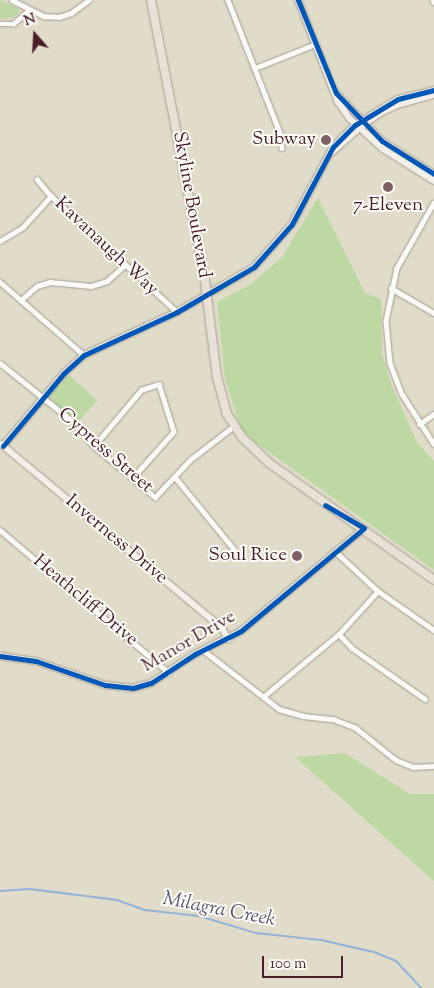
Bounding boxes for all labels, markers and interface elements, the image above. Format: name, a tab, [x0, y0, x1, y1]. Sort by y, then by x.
north arrow	[10, 10, 60, 60]
text: N	[22, 10, 39, 32]
place label: Subway	[252, 129, 316, 151]
street label: Skyline Boulevard	[167, 130, 215, 280]
marker: Subway	[320, 134, 332, 146]
marker: 7-Eleven	[382, 181, 394, 193]
street label: Kavanaugh Way	[49, 193, 163, 301]
place label: 7-Eleven	[353, 195, 423, 217]
street label: Cypress Street	[53, 403, 157, 499]
street label: Inverness Drive	[60, 490, 172, 590]
place label: Soul Rice	[209, 545, 287, 567]
street label: Heathcliff Drive	[28, 550, 142, 652]
marker: Soul Rice	[291, 550, 303, 562]
street label: Manor Drive	[138, 606, 240, 678]
water label: Milagra Creek	[161, 887, 277, 933]
scale bar	[264, 946, 345, 978]
text: 100 m	[270, 954, 306, 975]

